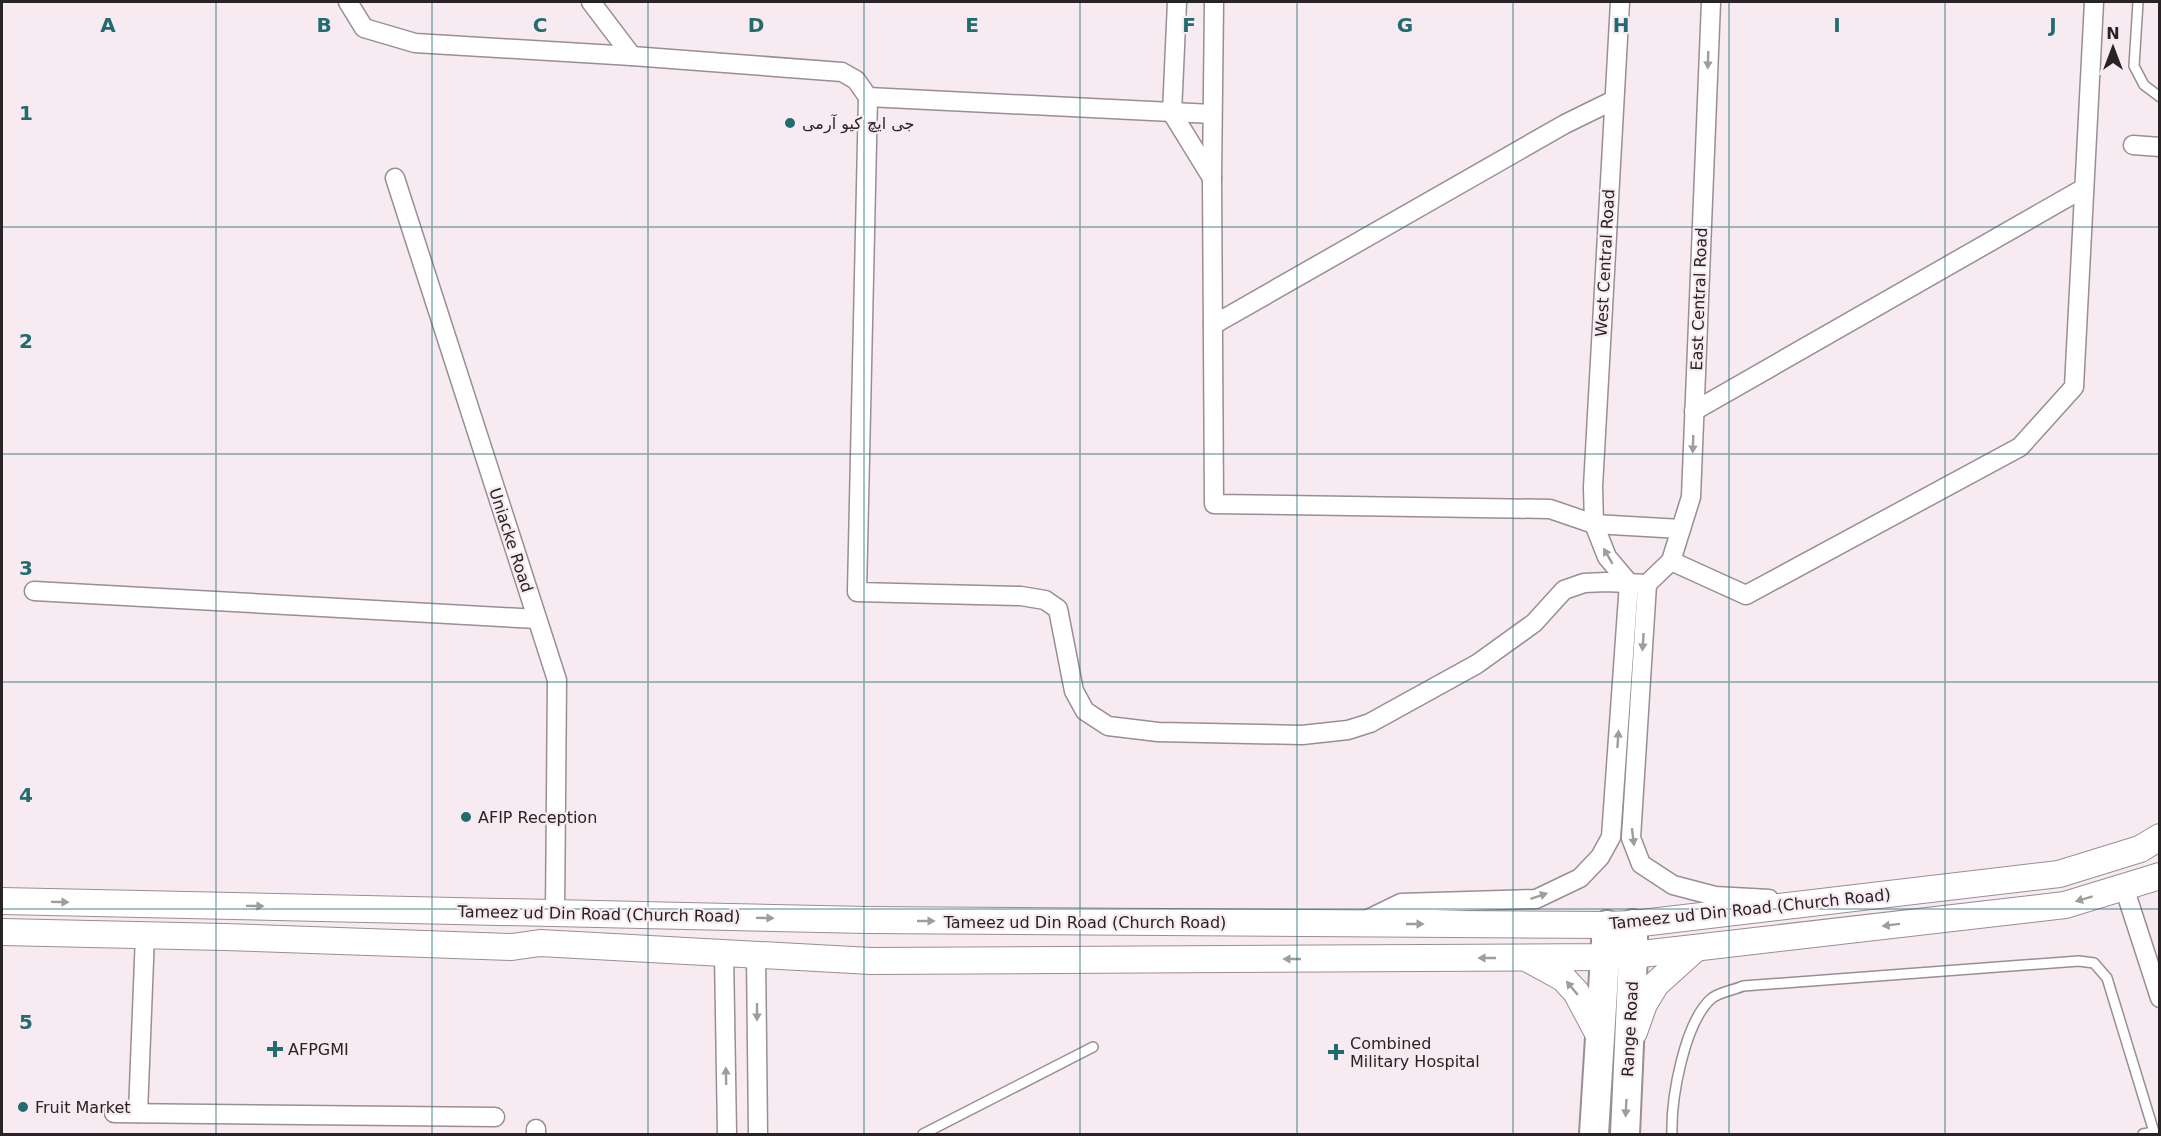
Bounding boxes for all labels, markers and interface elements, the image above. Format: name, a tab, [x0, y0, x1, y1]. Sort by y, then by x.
text: A	[100, 13, 116, 37]
text: B	[316, 13, 332, 37]
text: C	[533, 13, 547, 37]
text: D	[748, 13, 764, 37]
text: E	[965, 13, 979, 37]
text: F	[1182, 13, 1196, 37]
text: G	[1397, 13, 1413, 37]
text: H	[1613, 13, 1629, 37]
text: I	[1833, 13, 1841, 37]
text: J	[2047, 13, 2057, 37]
north arrow	[2083, 18, 2143, 78]
text: N	[2106, 24, 2120, 43]
one-way arrow	[1704, 50, 1713, 69]
text: 1	[19, 101, 33, 125]
place label: جی ایچ کیو آرمی	[802, 114, 915, 134]
marker: جی ایچ کیو آرمی	[783, 116, 797, 130]
street label: West Central Road	[1592, 189, 1618, 337]
street label: East Central Road	[1687, 227, 1711, 371]
text: 2	[19, 329, 33, 353]
one-way arrow	[1688, 434, 1697, 453]
street label: Uniacke Road	[485, 485, 537, 595]
one-way arrow	[1603, 547, 1613, 564]
text: 3	[19, 556, 33, 580]
one-way arrow	[1639, 633, 1648, 652]
one-way arrow	[1613, 730, 1623, 749]
text: 4	[19, 783, 33, 807]
place label: AFIP Reception	[478, 808, 597, 827]
marker: AFIP Reception	[459, 810, 473, 824]
one-way arrow	[1629, 827, 1638, 846]
street label: Tameez ud Din Road (Church Road)	[1607, 885, 1892, 933]
one-way arrow	[1530, 891, 1548, 900]
one-way arrow	[2075, 895, 2093, 904]
one-way arrow	[50, 897, 69, 907]
one-way arrow	[245, 901, 264, 910]
street label: Tameez ud Din Road (Church Road)	[457, 902, 740, 926]
one-way arrow	[755, 913, 774, 922]
street label: Tameez ud Din Road (Church Road)	[943, 913, 1226, 932]
one-way arrow	[916, 916, 935, 926]
one-way arrow	[1405, 919, 1424, 929]
one-way arrow	[1881, 920, 1900, 930]
one-way arrow	[1478, 953, 1497, 962]
one-way arrow	[1283, 954, 1302, 964]
one-way arrow	[1566, 981, 1579, 996]
street label: Range Road	[1618, 981, 1642, 1077]
one-way arrow	[752, 1003, 761, 1022]
text: 5	[19, 1010, 33, 1034]
place label: Combined Military Hospital	[1350, 1034, 1480, 1071]
marker: AFPGMI	[266, 1040, 284, 1058]
place label: AFPGMI	[288, 1040, 349, 1059]
marker: Combined Military Hospital	[1327, 1043, 1345, 1061]
one-way arrow	[722, 1067, 731, 1086]
place label: Fruit Market	[35, 1098, 131, 1117]
one-way arrow	[1622, 1099, 1631, 1118]
marker: Fruit Market	[16, 1100, 30, 1114]

